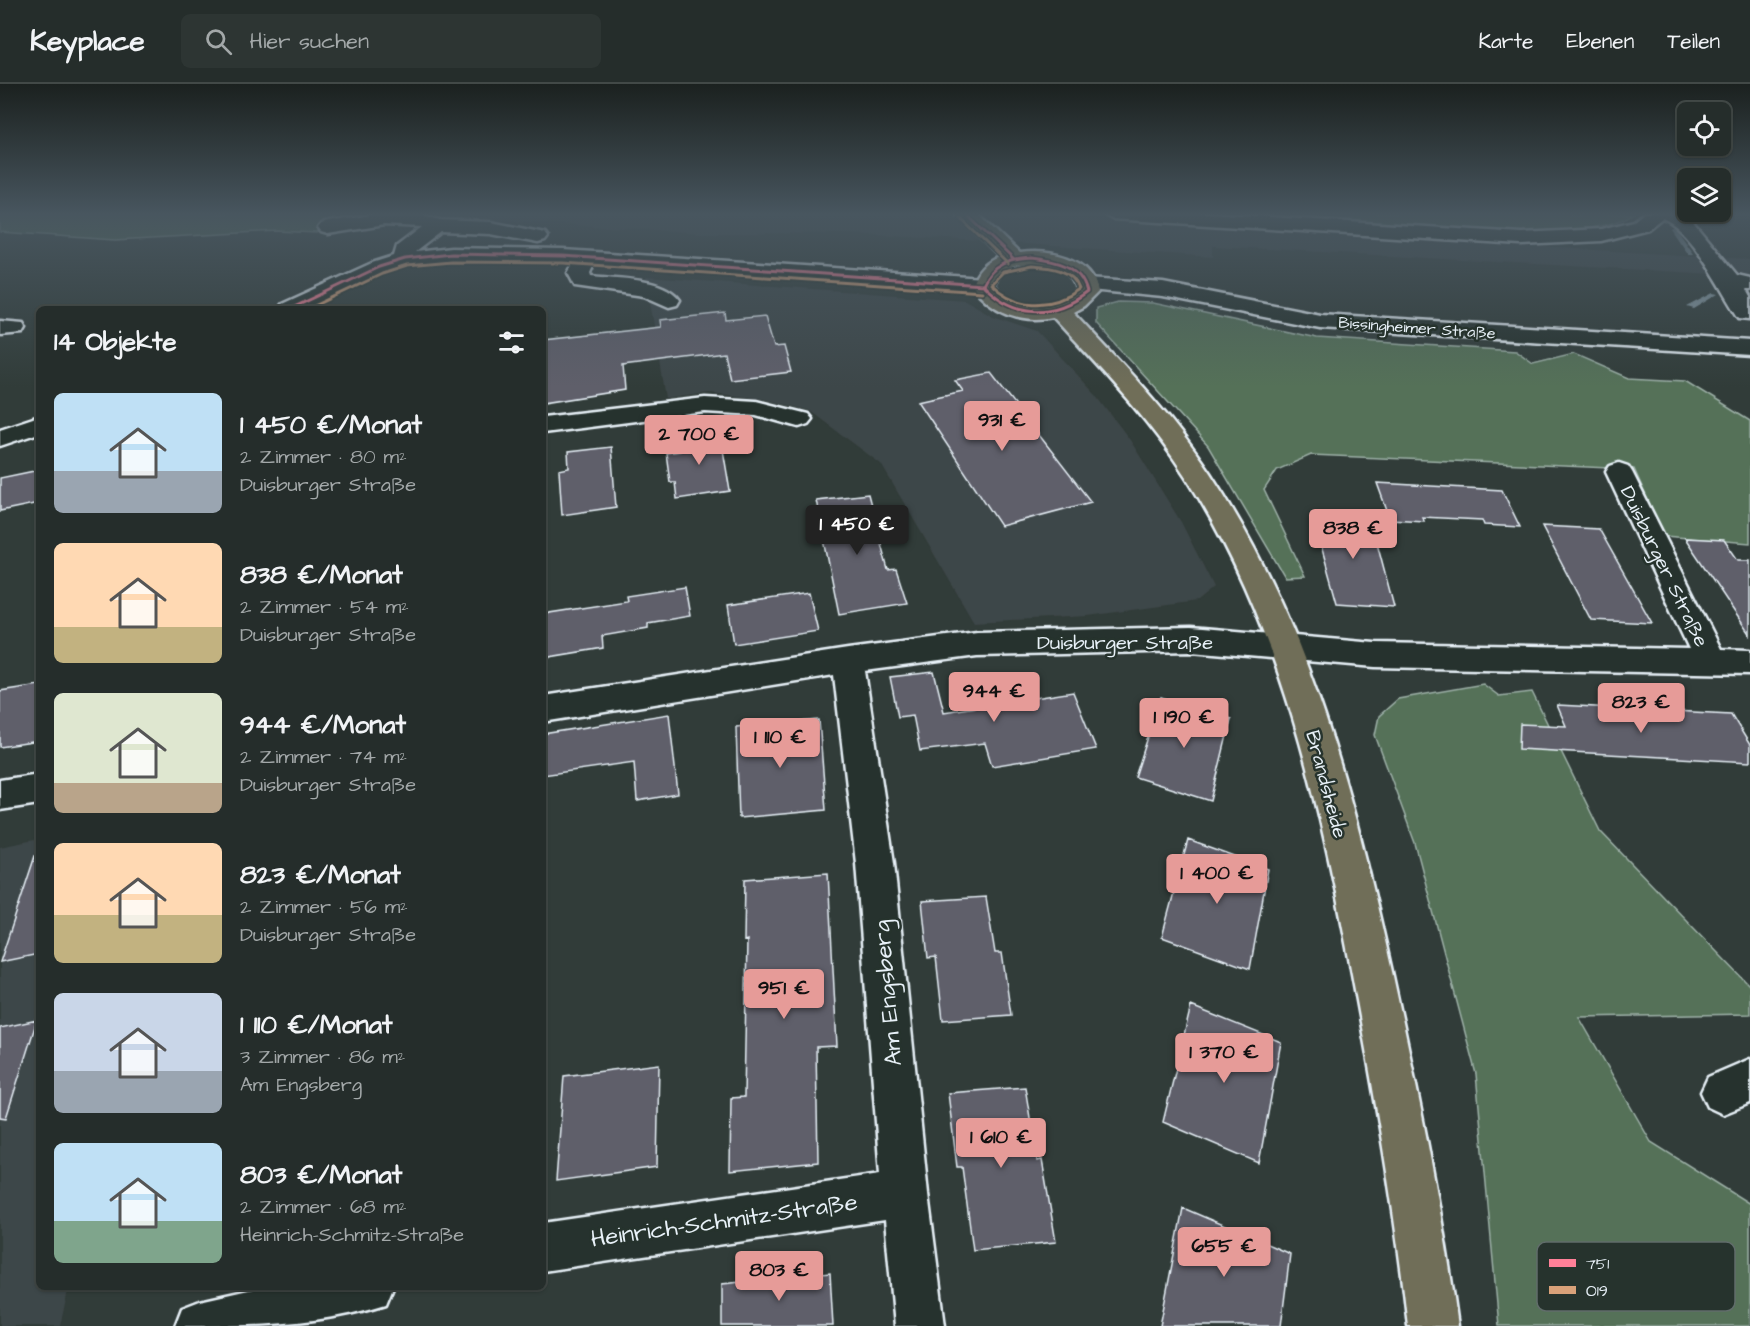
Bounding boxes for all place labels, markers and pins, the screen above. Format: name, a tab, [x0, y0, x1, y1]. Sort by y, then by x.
pin: 931 €	[960, 401, 1044, 452]
pin: 2 700 €	[644, 415, 754, 466]
pin: 1 450 €	[802, 505, 912, 556]
pin: 838 €	[1311, 509, 1395, 560]
pin: 944 €	[952, 672, 1036, 723]
pin: 823 €	[1599, 683, 1683, 734]
pin: 1 190 €	[1129, 698, 1239, 749]
pin: 1 110 €	[725, 718, 835, 769]
pin: 1 400 €	[1162, 854, 1272, 905]
pin: 951 €	[742, 969, 826, 1020]
pin: 1 370 €	[1169, 1033, 1279, 1084]
pin: 1 610 €	[946, 1118, 1056, 1169]
pin: 655 €	[1182, 1227, 1266, 1278]
pin: 803 €	[737, 1251, 821, 1302]

